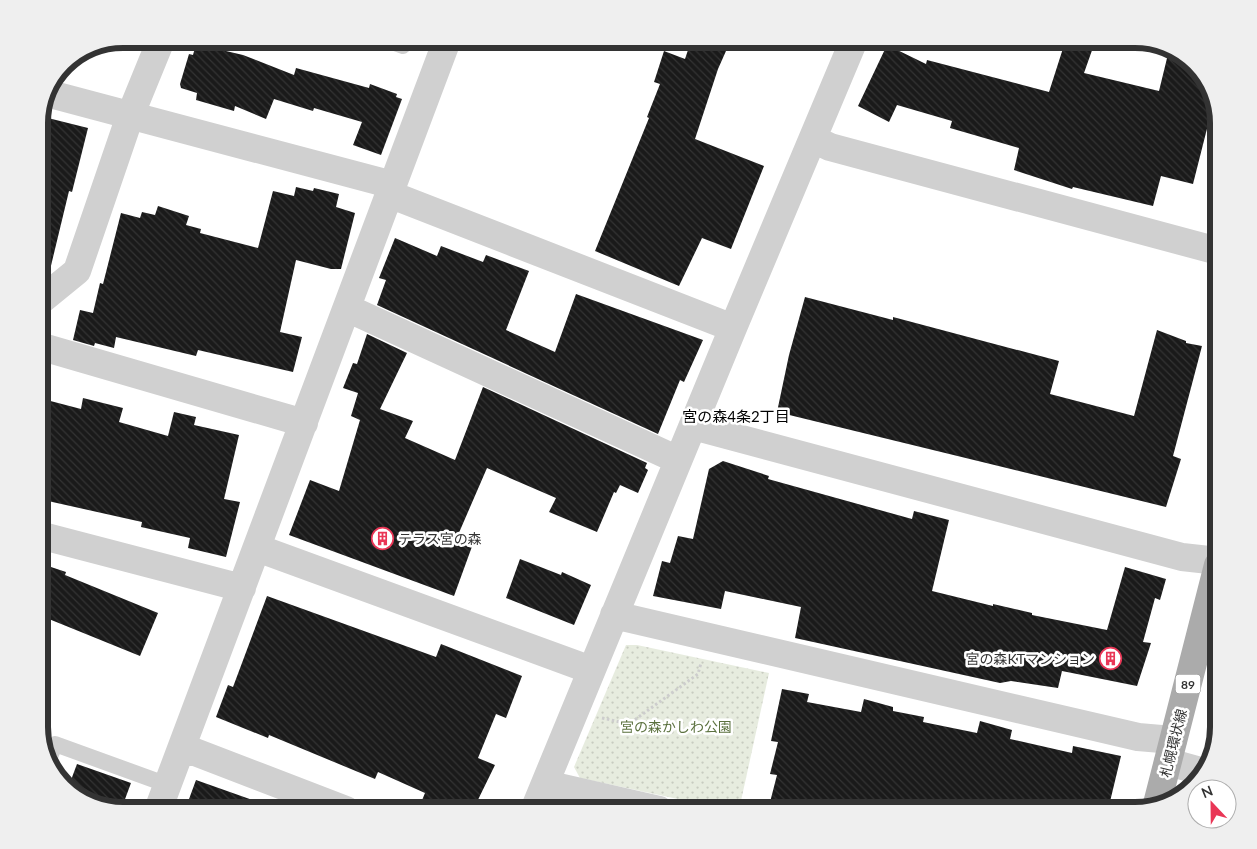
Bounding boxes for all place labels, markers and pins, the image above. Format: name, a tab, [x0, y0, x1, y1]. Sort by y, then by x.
building icon: テラス宮の森	[370, 526, 394, 550]
place label: テラス宮の森	[398, 530, 482, 547]
building icon: 宮の森KTマンション	[1099, 646, 1123, 670]
place label: 宮の森KTマンション	[965, 650, 1095, 667]

